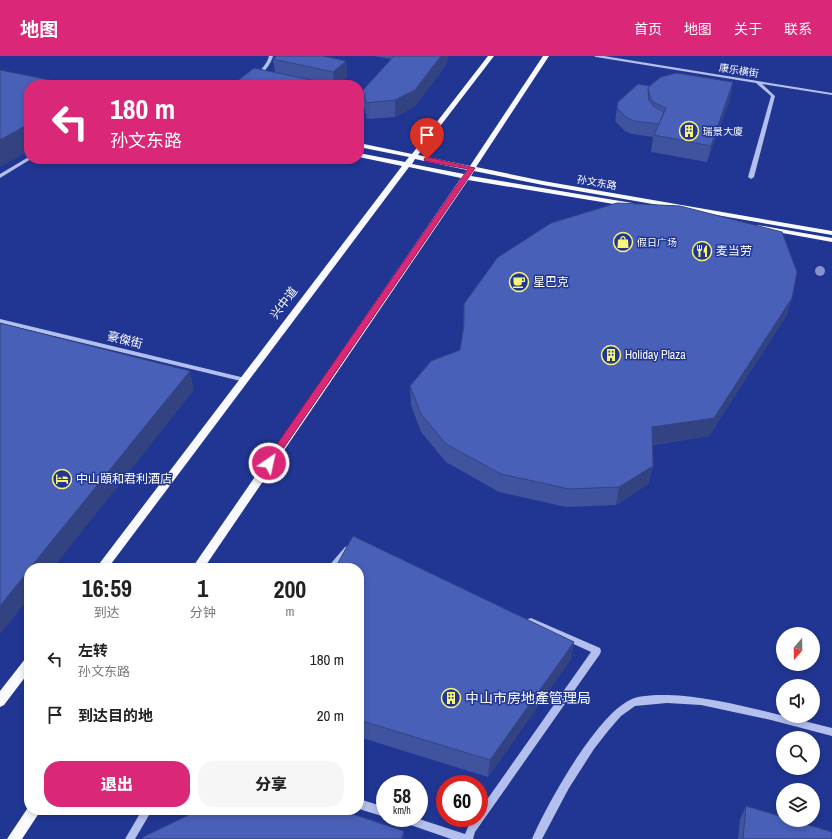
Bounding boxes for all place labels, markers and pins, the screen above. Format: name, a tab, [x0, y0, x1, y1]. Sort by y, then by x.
pin	[410, 118, 444, 159]
building icon: 瑞景大廈	[678, 120, 700, 142]
place label: 瑞景大廈	[703, 125, 743, 138]
shop icon: 假日广场	[612, 231, 634, 253]
place label: 假日广场	[637, 236, 677, 249]
restaurant icon: 麦当劳	[691, 240, 713, 262]
place label: 麦当劳	[716, 243, 752, 259]
cafe icon: 星巴克	[508, 271, 530, 293]
place label: 星巴克	[533, 274, 569, 290]
building icon: Holiday Plaza	[600, 344, 622, 366]
place label: Holiday Plaza	[625, 347, 686, 363]
hotel icon: 中山頤和君利酒店	[51, 468, 73, 490]
place label: 中山頤和君利酒店	[76, 471, 172, 487]
building icon: 中山市房地產管理局	[440, 687, 462, 709]
place label: 中山市房地產管理局	[465, 689, 591, 707]

